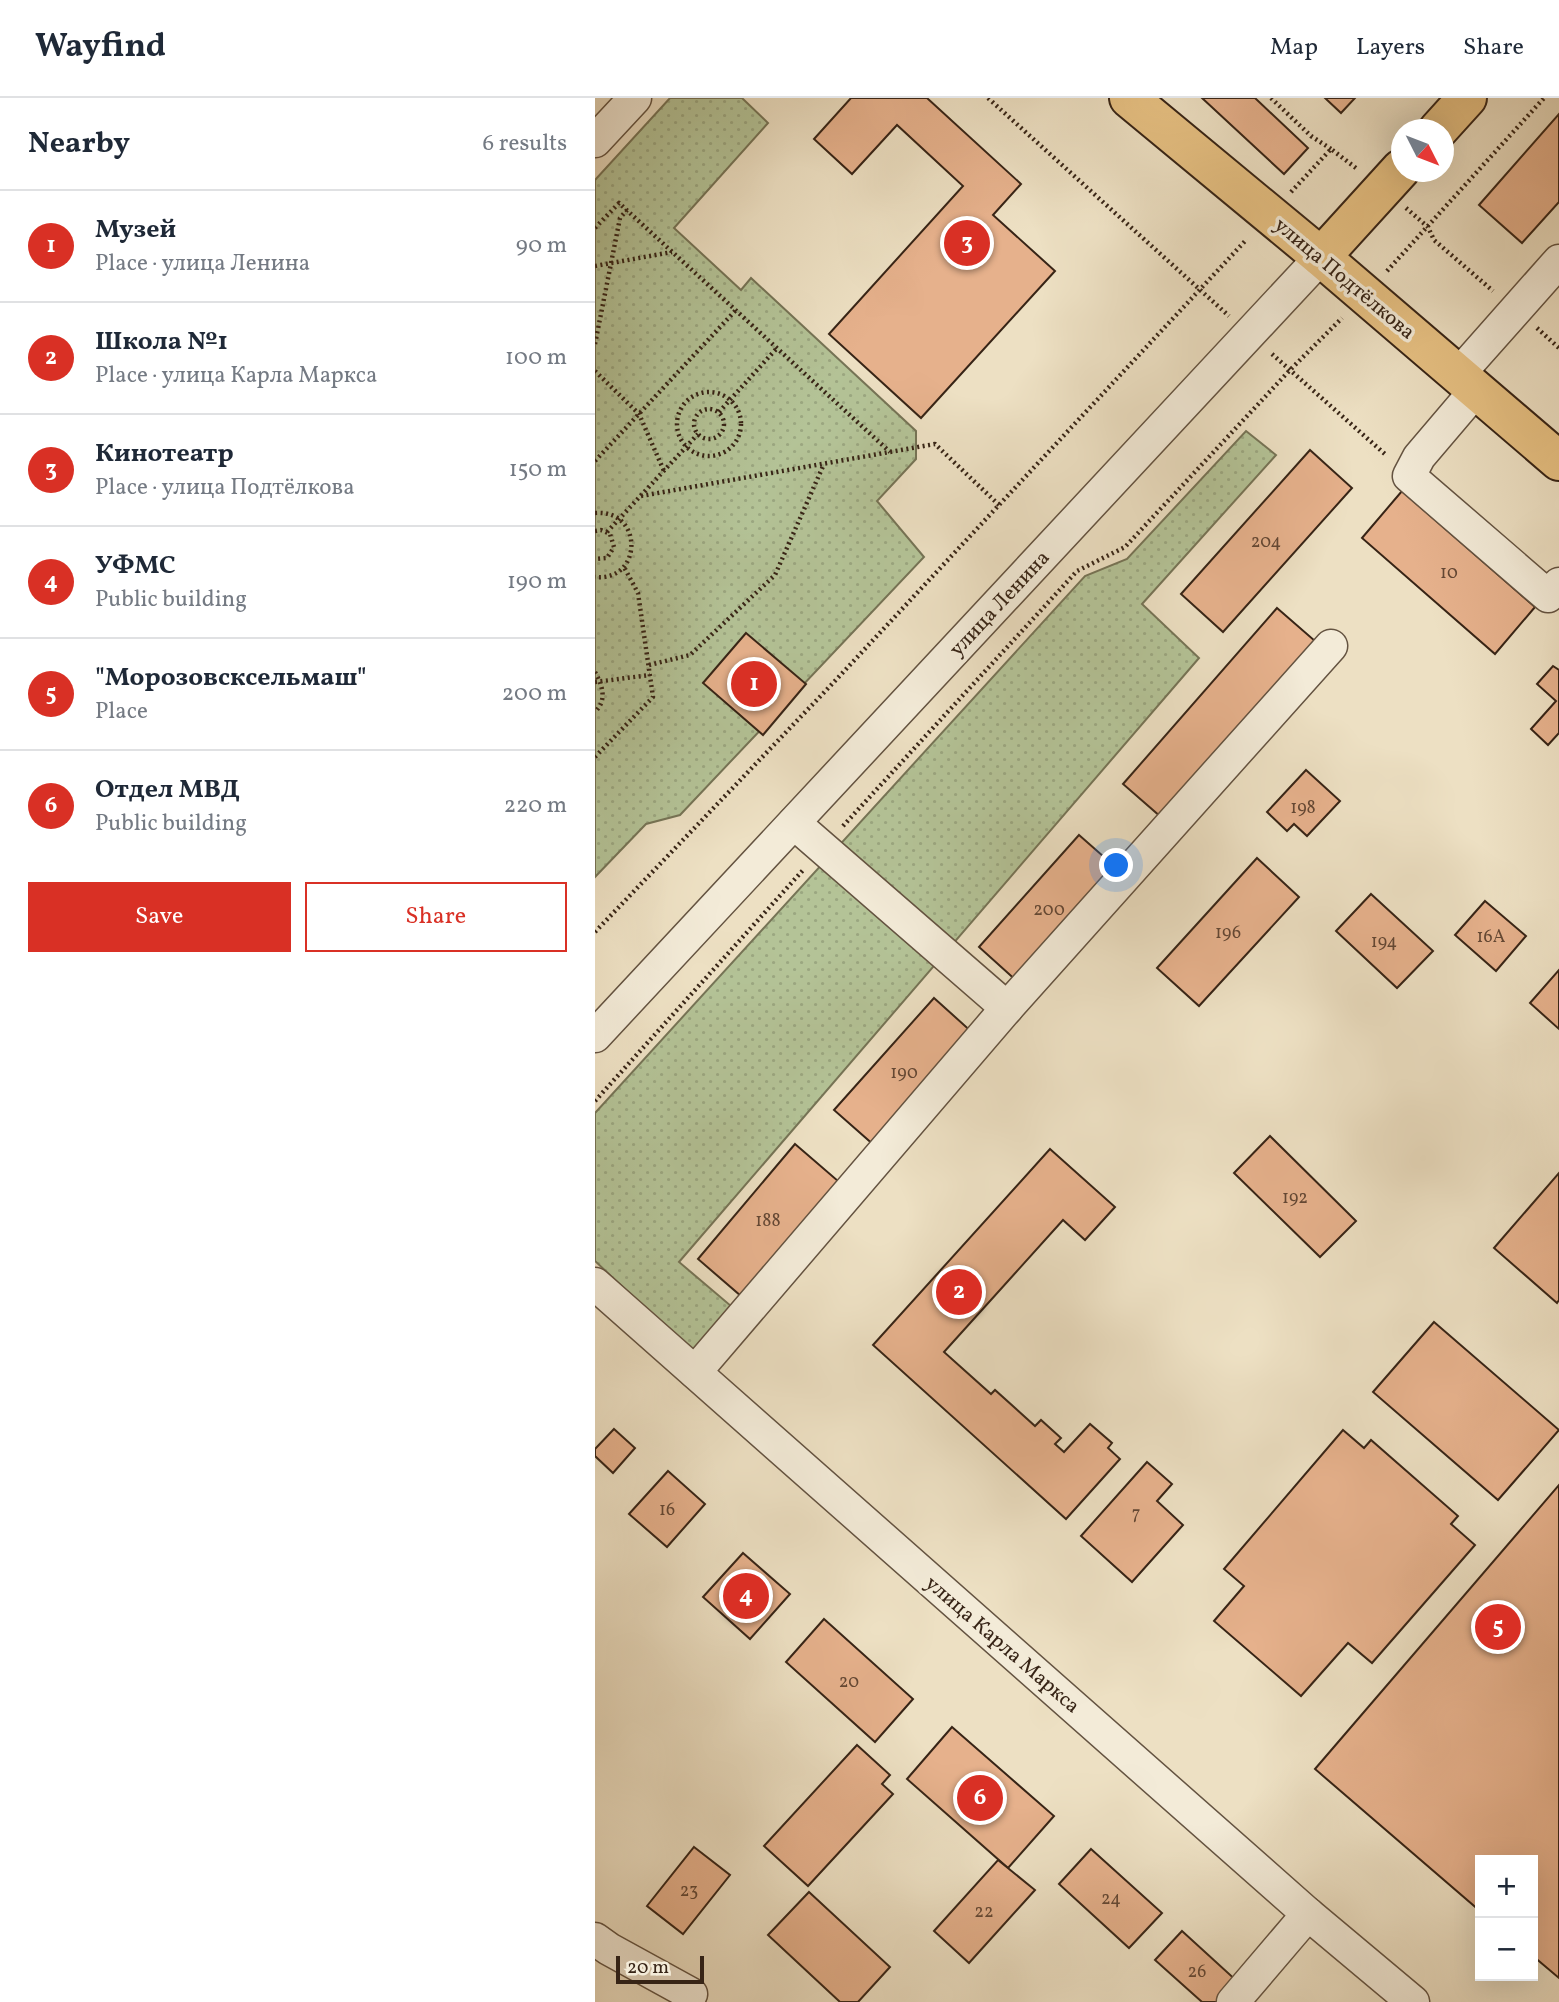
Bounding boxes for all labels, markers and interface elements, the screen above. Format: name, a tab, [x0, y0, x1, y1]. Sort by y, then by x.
text: Wayfind	[35, 25, 166, 71]
text: Map	[1270, 31, 1318, 65]
text: Layers	[1356, 31, 1425, 65]
text: Share	[1463, 31, 1524, 65]
north arrow	[1391, 119, 1454, 182]
text: Nearby	[28, 123, 130, 165]
text: 6 results	[483, 128, 567, 160]
street label: улица Подтёлкова	[1267, 211, 1421, 347]
text: Музей	[95, 212, 176, 248]
pin: 3	[944, 217, 990, 269]
text: 1	[46, 230, 56, 262]
text: 90 m	[516, 230, 567, 262]
text: Place · улица Ленина	[95, 248, 310, 280]
text: Школа №1	[95, 324, 228, 360]
text: 2	[45, 342, 57, 374]
text: 100 m	[505, 342, 567, 374]
text: Place · улица Карла Маркса	[95, 360, 377, 392]
text: Кинотеатр	[95, 436, 234, 472]
text: 3	[45, 454, 57, 486]
text: 150 m	[509, 454, 567, 486]
text: Place · улица Подтёлкова	[95, 472, 355, 504]
house number: 204	[1251, 530, 1281, 555]
street label: улица Ленина	[943, 545, 1057, 664]
text: УФМС	[95, 548, 176, 584]
house number: 10	[1440, 561, 1458, 586]
text: 4	[44, 566, 58, 598]
text: 190 m	[507, 566, 567, 598]
text: Public building	[95, 584, 247, 616]
pin: 1	[731, 658, 777, 710]
text: "Морозовсксельмаш"	[95, 660, 367, 696]
text: 5	[45, 678, 57, 710]
text: 200 m	[502, 678, 567, 710]
text: Place	[95, 696, 148, 728]
text: Отдел МВД	[95, 772, 240, 808]
text: 6	[45, 790, 57, 822]
text: 220 m	[504, 790, 567, 822]
house number: 198	[1290, 796, 1316, 821]
text: Public building	[95, 808, 247, 840]
your location	[1099, 848, 1133, 882]
button: Save	[28, 882, 291, 952]
button: Share	[305, 882, 567, 952]
house number: 200	[1033, 898, 1065, 923]
house number: 196	[1215, 921, 1241, 946]
house number: 16А	[1477, 925, 1506, 950]
house number: 194	[1371, 930, 1397, 955]
house number: 190	[890, 1061, 918, 1086]
house number: 192	[1282, 1186, 1308, 1211]
house number: 188	[755, 1209, 781, 1234]
pin: 2	[936, 1266, 982, 1318]
house number: 16	[659, 1498, 675, 1523]
house number: 7	[1132, 1502, 1140, 1527]
pin: 4	[723, 1570, 769, 1622]
street label: улица Карла Маркса	[918, 1570, 1086, 1721]
pin: 5	[1475, 1601, 1521, 1653]
house number: 20	[839, 1670, 859, 1695]
pin: 6	[957, 1772, 1003, 1824]
map controls	[1475, 1855, 1538, 1981]
button: +	[1475, 1855, 1538, 1918]
house number: 23	[680, 1879, 698, 1904]
house number: 24	[1101, 1887, 1121, 1912]
house number: 22	[974, 1900, 994, 1925]
button: −	[1475, 1918, 1538, 1981]
scale bar	[616, 1953, 703, 1985]
text: 20 m	[627, 1955, 669, 1981]
house number: 26	[1188, 1960, 1206, 1985]

